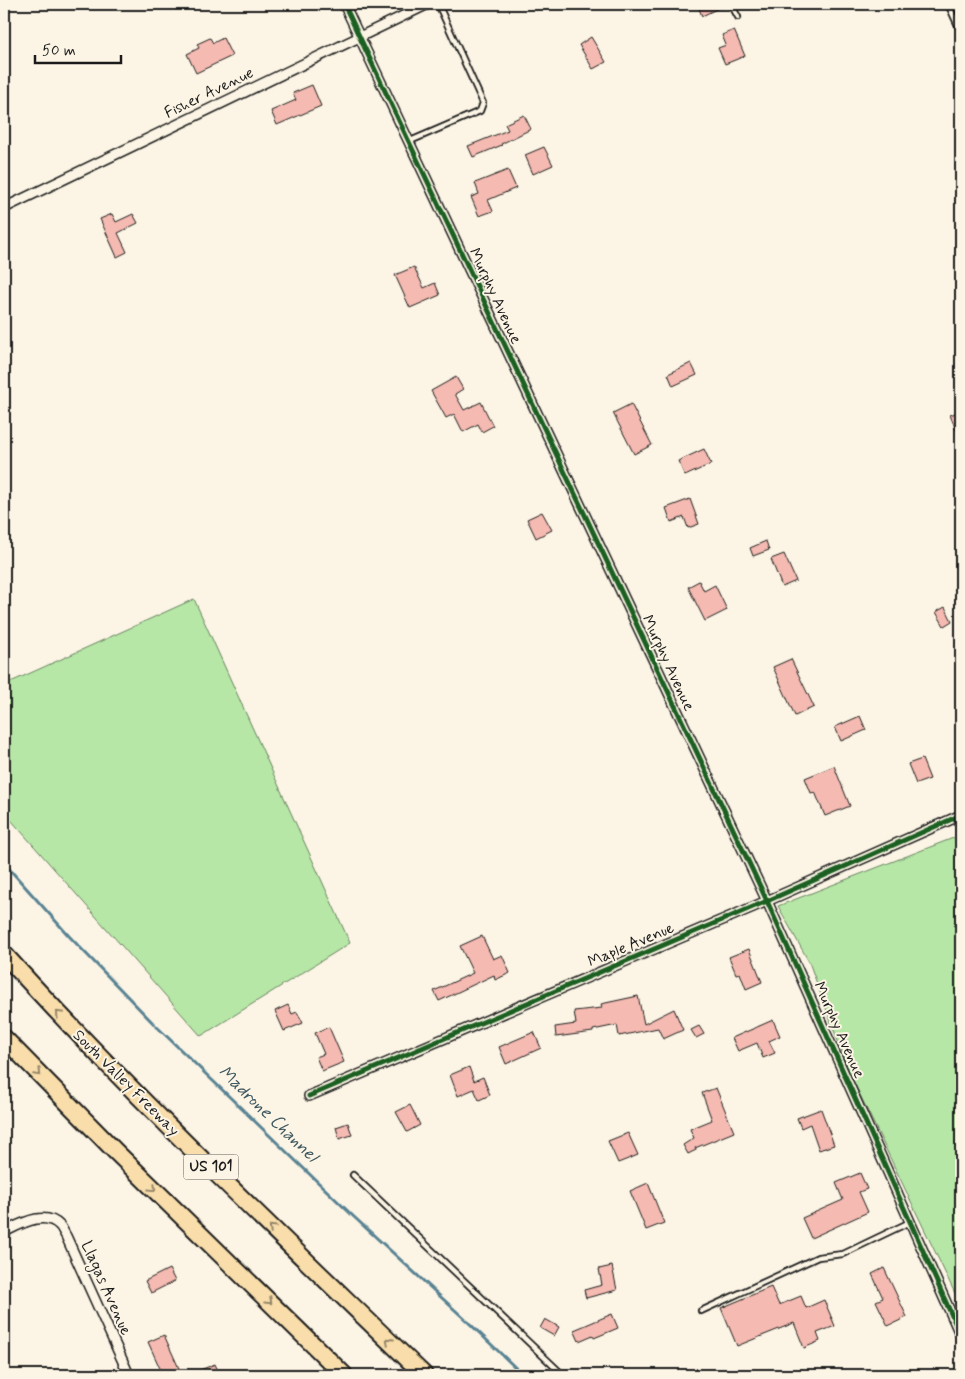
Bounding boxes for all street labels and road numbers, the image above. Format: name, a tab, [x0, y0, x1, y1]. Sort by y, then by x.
street label: Fisher Avenue	[161, 62, 257, 124]
street label: Murphy Avenue	[464, 245, 526, 347]
street label: Murphy Avenue	[637, 612, 699, 714]
street label: Maple Avenue	[585, 917, 678, 973]
street label: Murphy Avenue	[808, 978, 870, 1082]
street label: South Valley Freeway	[68, 1025, 184, 1141]
road number: US 101	[184, 1154, 238, 1180]
street label: Llagas Avenue	[75, 1238, 136, 1339]

